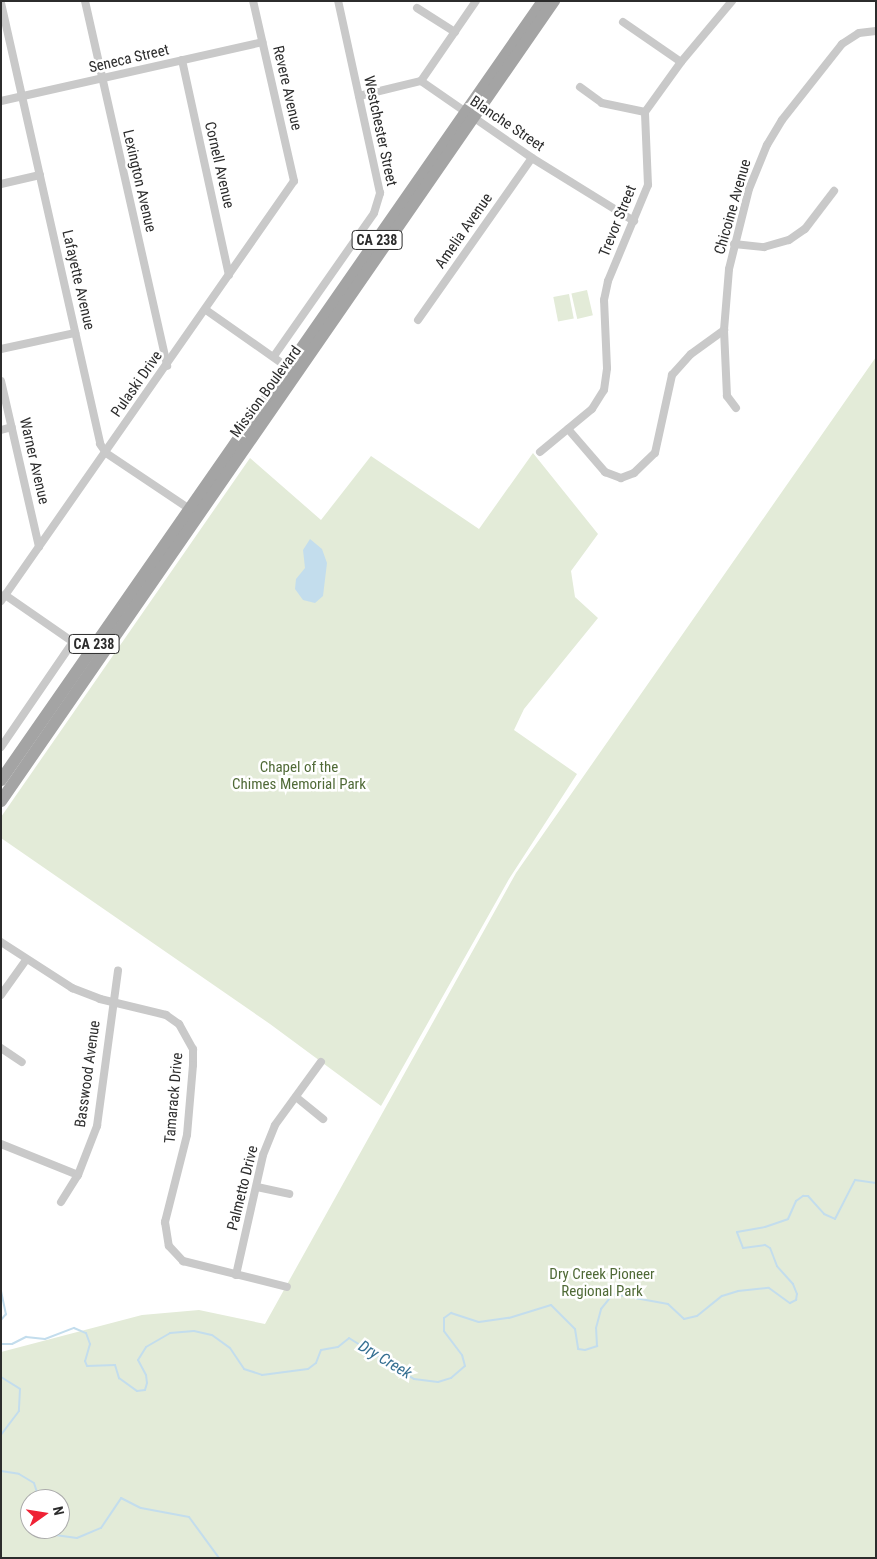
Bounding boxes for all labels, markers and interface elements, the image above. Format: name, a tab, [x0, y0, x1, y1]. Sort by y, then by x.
street label: Seneca Street	[87, 41, 171, 77]
street label: Revere Avenue	[269, 44, 305, 132]
street label: Westchester Street	[360, 74, 400, 188]
street label: Blanche Street	[466, 93, 548, 155]
street label: Cornell Avenue	[200, 120, 238, 210]
street label: Lexington Avenue	[118, 128, 160, 234]
street label: Chicoine Avenue	[711, 157, 755, 257]
street label: Trevor Street	[595, 183, 641, 259]
street label: Amelia Avenue	[431, 190, 497, 272]
street label: Lafayette Avenue	[58, 228, 98, 332]
road number: CA 238	[351, 228, 403, 252]
street label: Mission Boulevard	[227, 343, 305, 441]
street label: Pulaski Drive	[108, 347, 166, 421]
street label: Warner Avenue	[15, 416, 53, 506]
road number: CA 238	[68, 633, 120, 656]
park label: Chapel of the Chimes Memorial Park	[232, 758, 366, 793]
street label: Basswood Avenue	[72, 1019, 104, 1129]
street label: Tamarack Drive	[161, 1052, 187, 1144]
street label: Palmetto Drive	[224, 1144, 262, 1232]
park label: Dry Creek Pioneer Regional Park	[549, 1265, 655, 1300]
water label: Dry Creek	[355, 1337, 415, 1383]
north arrow	[20, 1489, 70, 1539]
text: N	[50, 1505, 67, 1517]

